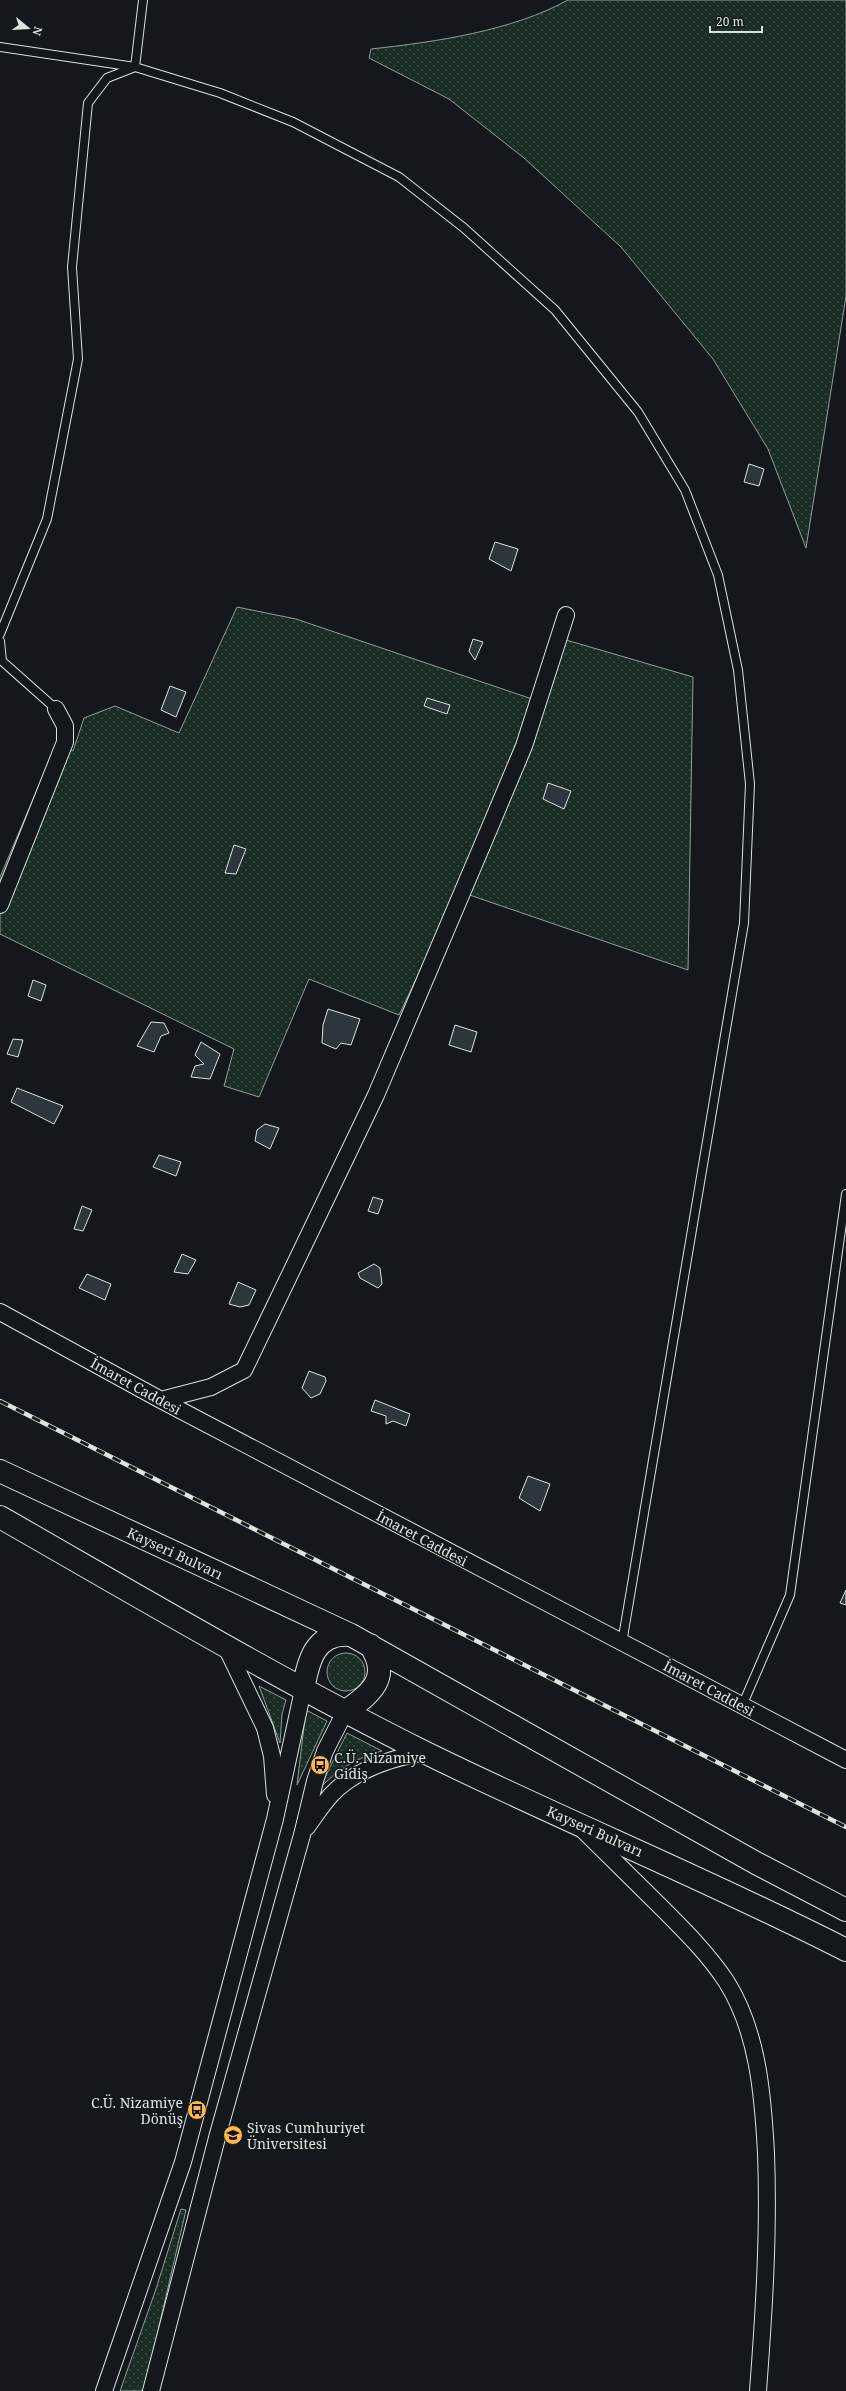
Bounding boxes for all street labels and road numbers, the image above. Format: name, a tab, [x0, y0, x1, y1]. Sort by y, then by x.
street label: İmaret Caddesi	[87, 1353, 185, 1419]
street label: İmaret Caddesi	[373, 1506, 471, 1570]
street label: Kayseri Bulvarı	[124, 1523, 226, 1584]
street label: İmaret Caddesi	[660, 1656, 758, 1720]
street label: Kayseri Bulvarı	[544, 1801, 647, 1861]

